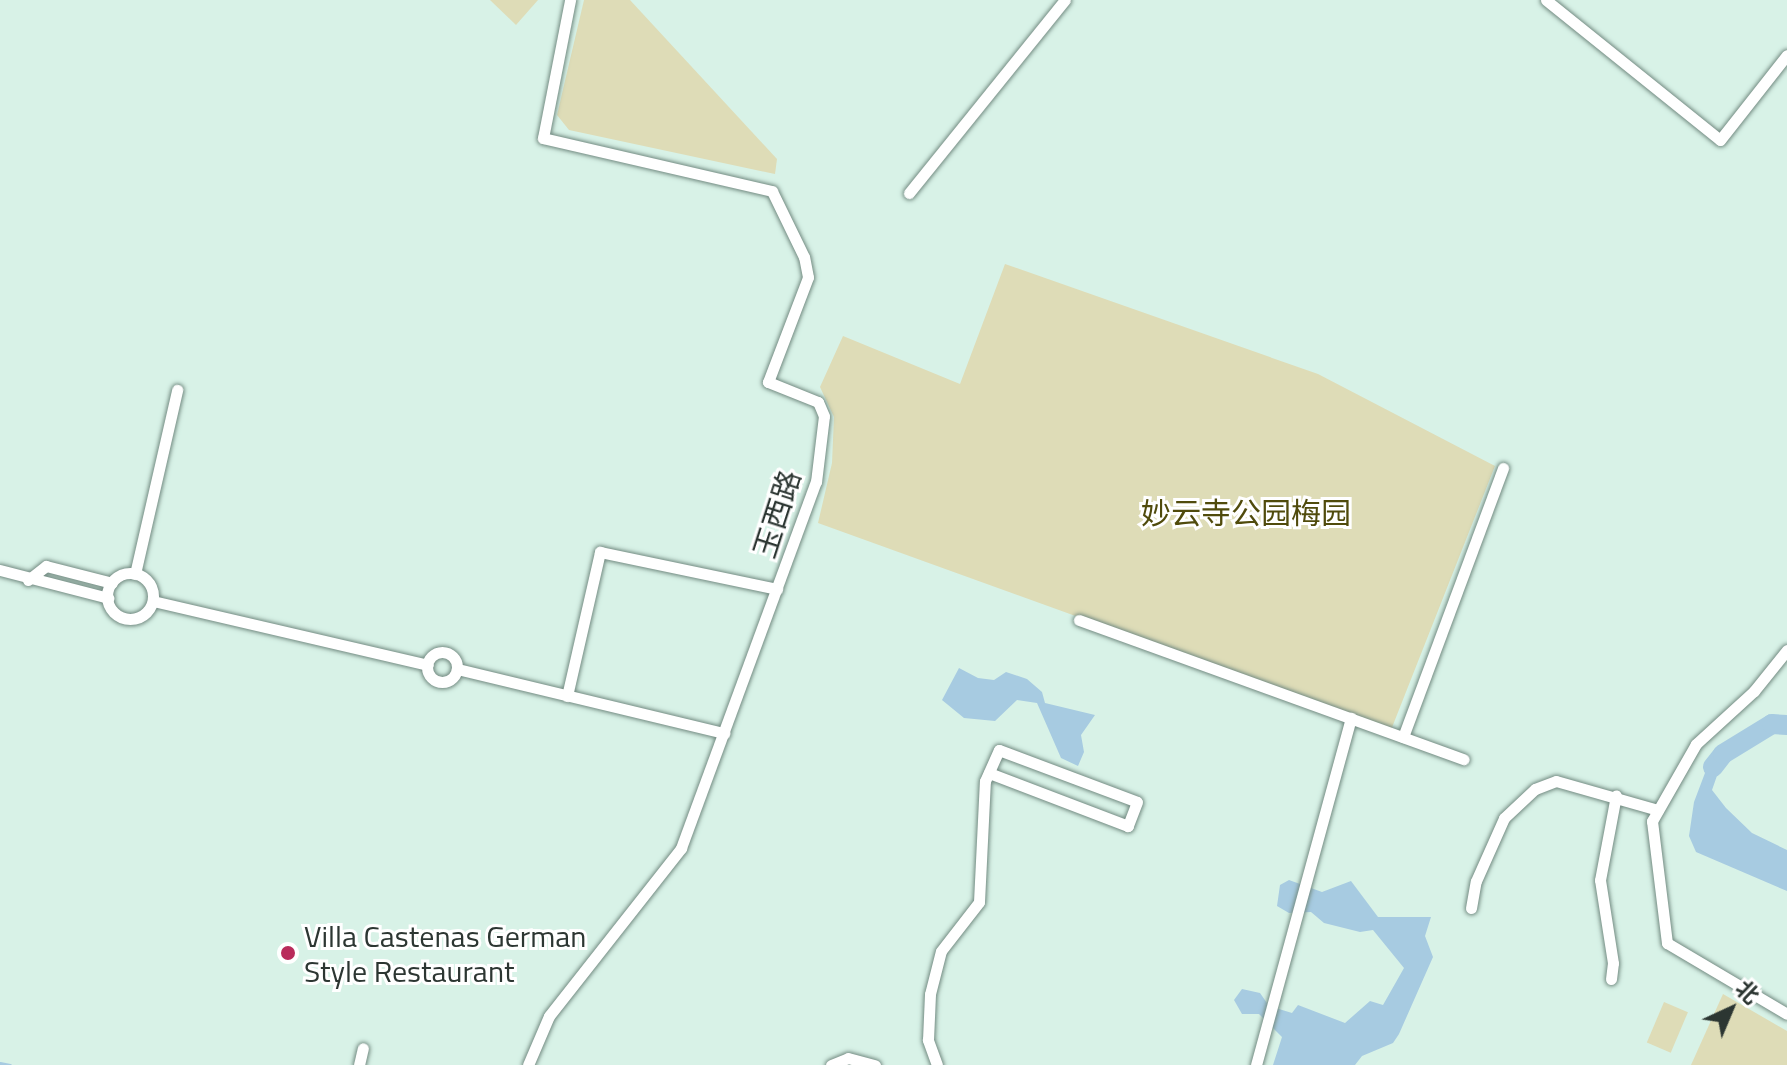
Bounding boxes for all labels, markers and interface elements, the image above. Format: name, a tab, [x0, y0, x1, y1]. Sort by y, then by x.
street label: 玉西路	[746, 466, 808, 562]
park label: 妙云寺公园梅园	[1141, 495, 1351, 531]
place label: Villa Castenas German Style Restaurant	[304, 918, 586, 988]
marker: Villa Castenas German Style Restaurant	[279, 944, 297, 962]
north arrow	[1691, 969, 1771, 1049]
text: 北	[1728, 972, 1767, 1012]

